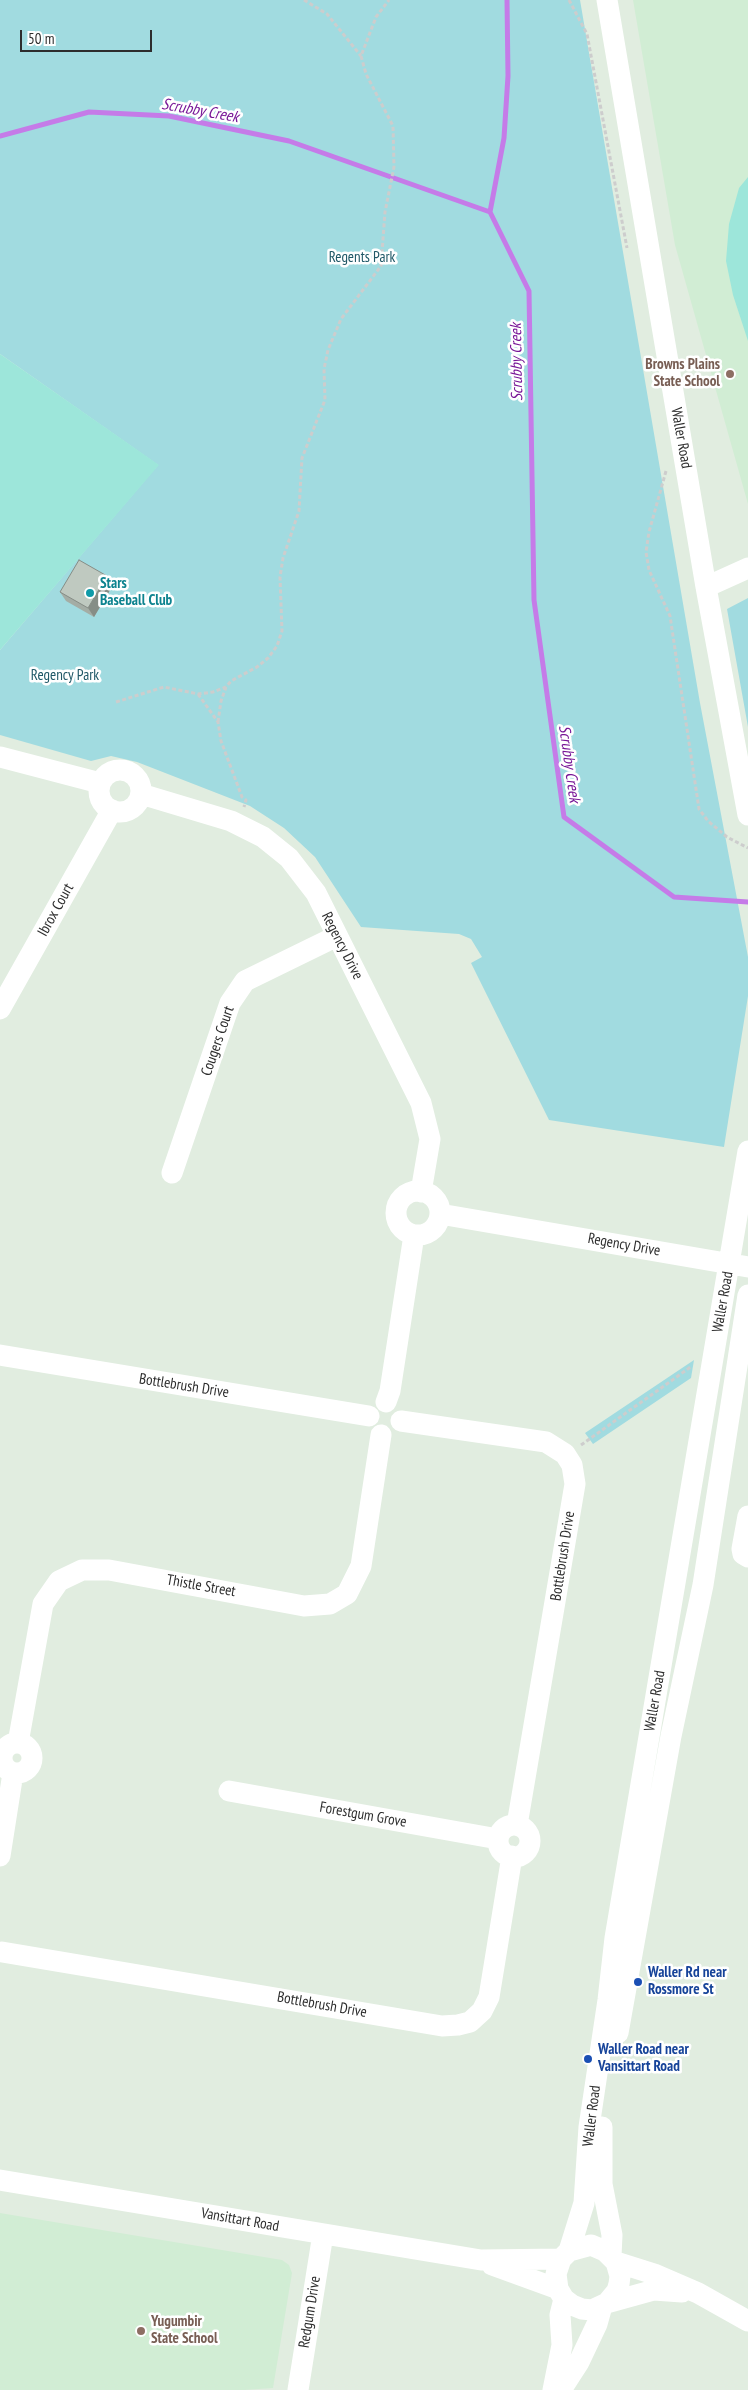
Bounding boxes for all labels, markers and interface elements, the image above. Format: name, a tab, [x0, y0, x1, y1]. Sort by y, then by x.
scale bar	[22, 20, 155, 52]
text: 50 m	[28, 29, 54, 48]
water label: Scrubby Creek	[160, 95, 240, 127]
park label: Regents Park	[329, 249, 395, 267]
water label: Scrubby Creek	[507, 323, 527, 401]
place label: Browns Plains State School	[645, 356, 720, 391]
marker: Browns Plains State School	[724, 368, 736, 380]
street label: Waller Road	[667, 406, 695, 470]
place label: Stars Baseball Club	[100, 575, 172, 610]
marker: Stars Baseball Club	[84, 587, 96, 599]
park label: Regency Park	[31, 667, 99, 685]
water label: Scrubby Creek	[554, 724, 584, 804]
street label: Ibrox Court	[34, 880, 78, 940]
street label: Regency Drive	[317, 909, 367, 983]
street label: Cougers Court	[198, 1004, 238, 1078]
street label: Regency Drive	[586, 1230, 662, 1260]
street label: Waller Road	[709, 1270, 737, 1334]
street label: Bottlebrush Drive	[138, 1370, 230, 1402]
street label: Bottlebrush Drive	[547, 1510, 579, 1602]
street label: Thistle Street	[165, 1571, 237, 1601]
street label: Waller Road	[641, 1669, 669, 1733]
street label: Forestgum Grove	[318, 1799, 408, 1831]
place label: Waller Rd near Rossmore St	[648, 1964, 727, 1999]
marker: Waller Rd near Rossmore St	[632, 1976, 644, 1988]
street label: Bottlebrush Drive	[276, 1988, 368, 2022]
place label: Waller Road near Vansittart Road	[598, 2041, 689, 2076]
marker: Waller Road near Vansittart Road	[582, 2053, 594, 2065]
street label: Waller Road	[579, 2084, 605, 2148]
street label: Vansittart Road	[200, 2204, 280, 2236]
street label: Redgum Drive	[295, 2275, 325, 2349]
place label: Yugumbir State School	[151, 2313, 218, 2348]
marker: Yugumbir State School	[135, 2325, 147, 2337]

